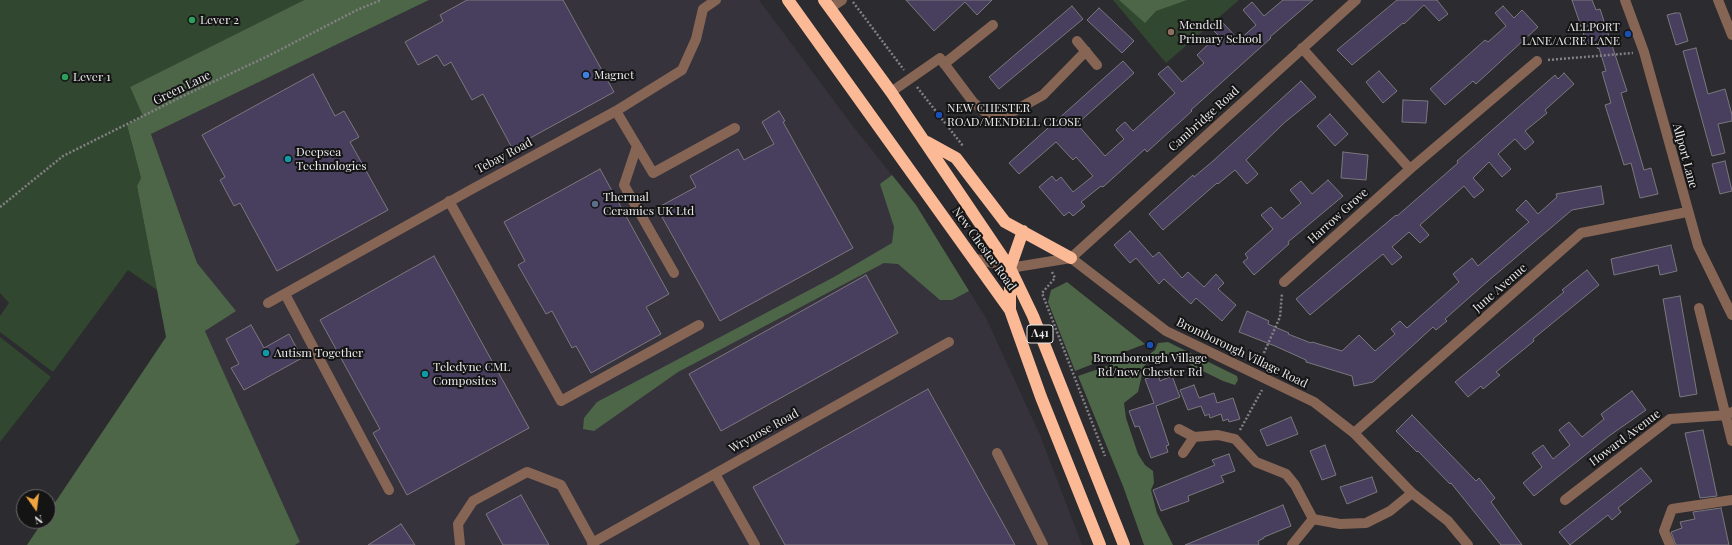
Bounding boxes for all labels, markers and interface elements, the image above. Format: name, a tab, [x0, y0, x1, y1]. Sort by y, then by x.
place label: Lever 2	[200, 13, 239, 27]
marker: Lever 2	[187, 15, 197, 25]
place label: Mendell Primary School	[1179, 18, 1262, 46]
place label: ALLPORT LANE/ACRE LANE	[1522, 20, 1620, 48]
marker: Mendell Primary School	[1166, 27, 1176, 37]
marker: ALLPORT LANE/ACRE LANE	[1623, 29, 1633, 39]
street label: Green Lane	[151, 68, 213, 108]
place label: Magnet	[594, 68, 634, 82]
place label: Lever 1	[73, 70, 111, 84]
marker: Magnet	[581, 70, 591, 80]
marker: Lever 1	[60, 72, 70, 82]
street label: Cambridge Road	[1166, 84, 1242, 154]
place label: NEW CHESTER ROAD/MENDELL CLOSE	[947, 101, 1081, 129]
marker: NEW CHESTER ROAD/MENDELL CLOSE	[934, 110, 944, 120]
street label: Allport Lane	[1669, 122, 1701, 190]
street label: Tebay Road	[473, 135, 535, 177]
place label: Deepsea Technologies	[296, 145, 367, 173]
marker: Deepsea Technologies	[283, 154, 293, 164]
street label: Harrow Grove	[1305, 185, 1371, 247]
place label: Thermal Ceramics UK Ltd	[603, 190, 694, 218]
marker: Thermal Ceramics UK Ltd	[590, 199, 600, 209]
street label: New Chester Road	[949, 205, 1019, 293]
street label: June Avenue	[1470, 261, 1530, 315]
street label: Bromborough Village Road	[1174, 315, 1310, 391]
road number: A41	[1027, 325, 1053, 343]
marker: Bromborough Village Rd/new Chester Rd	[1145, 340, 1155, 350]
place label: Autism Together	[274, 346, 363, 360]
marker: Autism Together	[261, 348, 271, 358]
place label: Bromborough Village Rd/new Chester Rd	[1093, 351, 1207, 379]
place label: Teledyne CML Composites	[433, 360, 510, 388]
marker: Teledyne CML Composites	[420, 369, 430, 379]
street label: Wrynose Road	[727, 406, 801, 456]
street label: Howard Avenue	[1587, 407, 1663, 469]
north arrow	[16, 489, 56, 529]
text: N	[33, 512, 44, 528]

